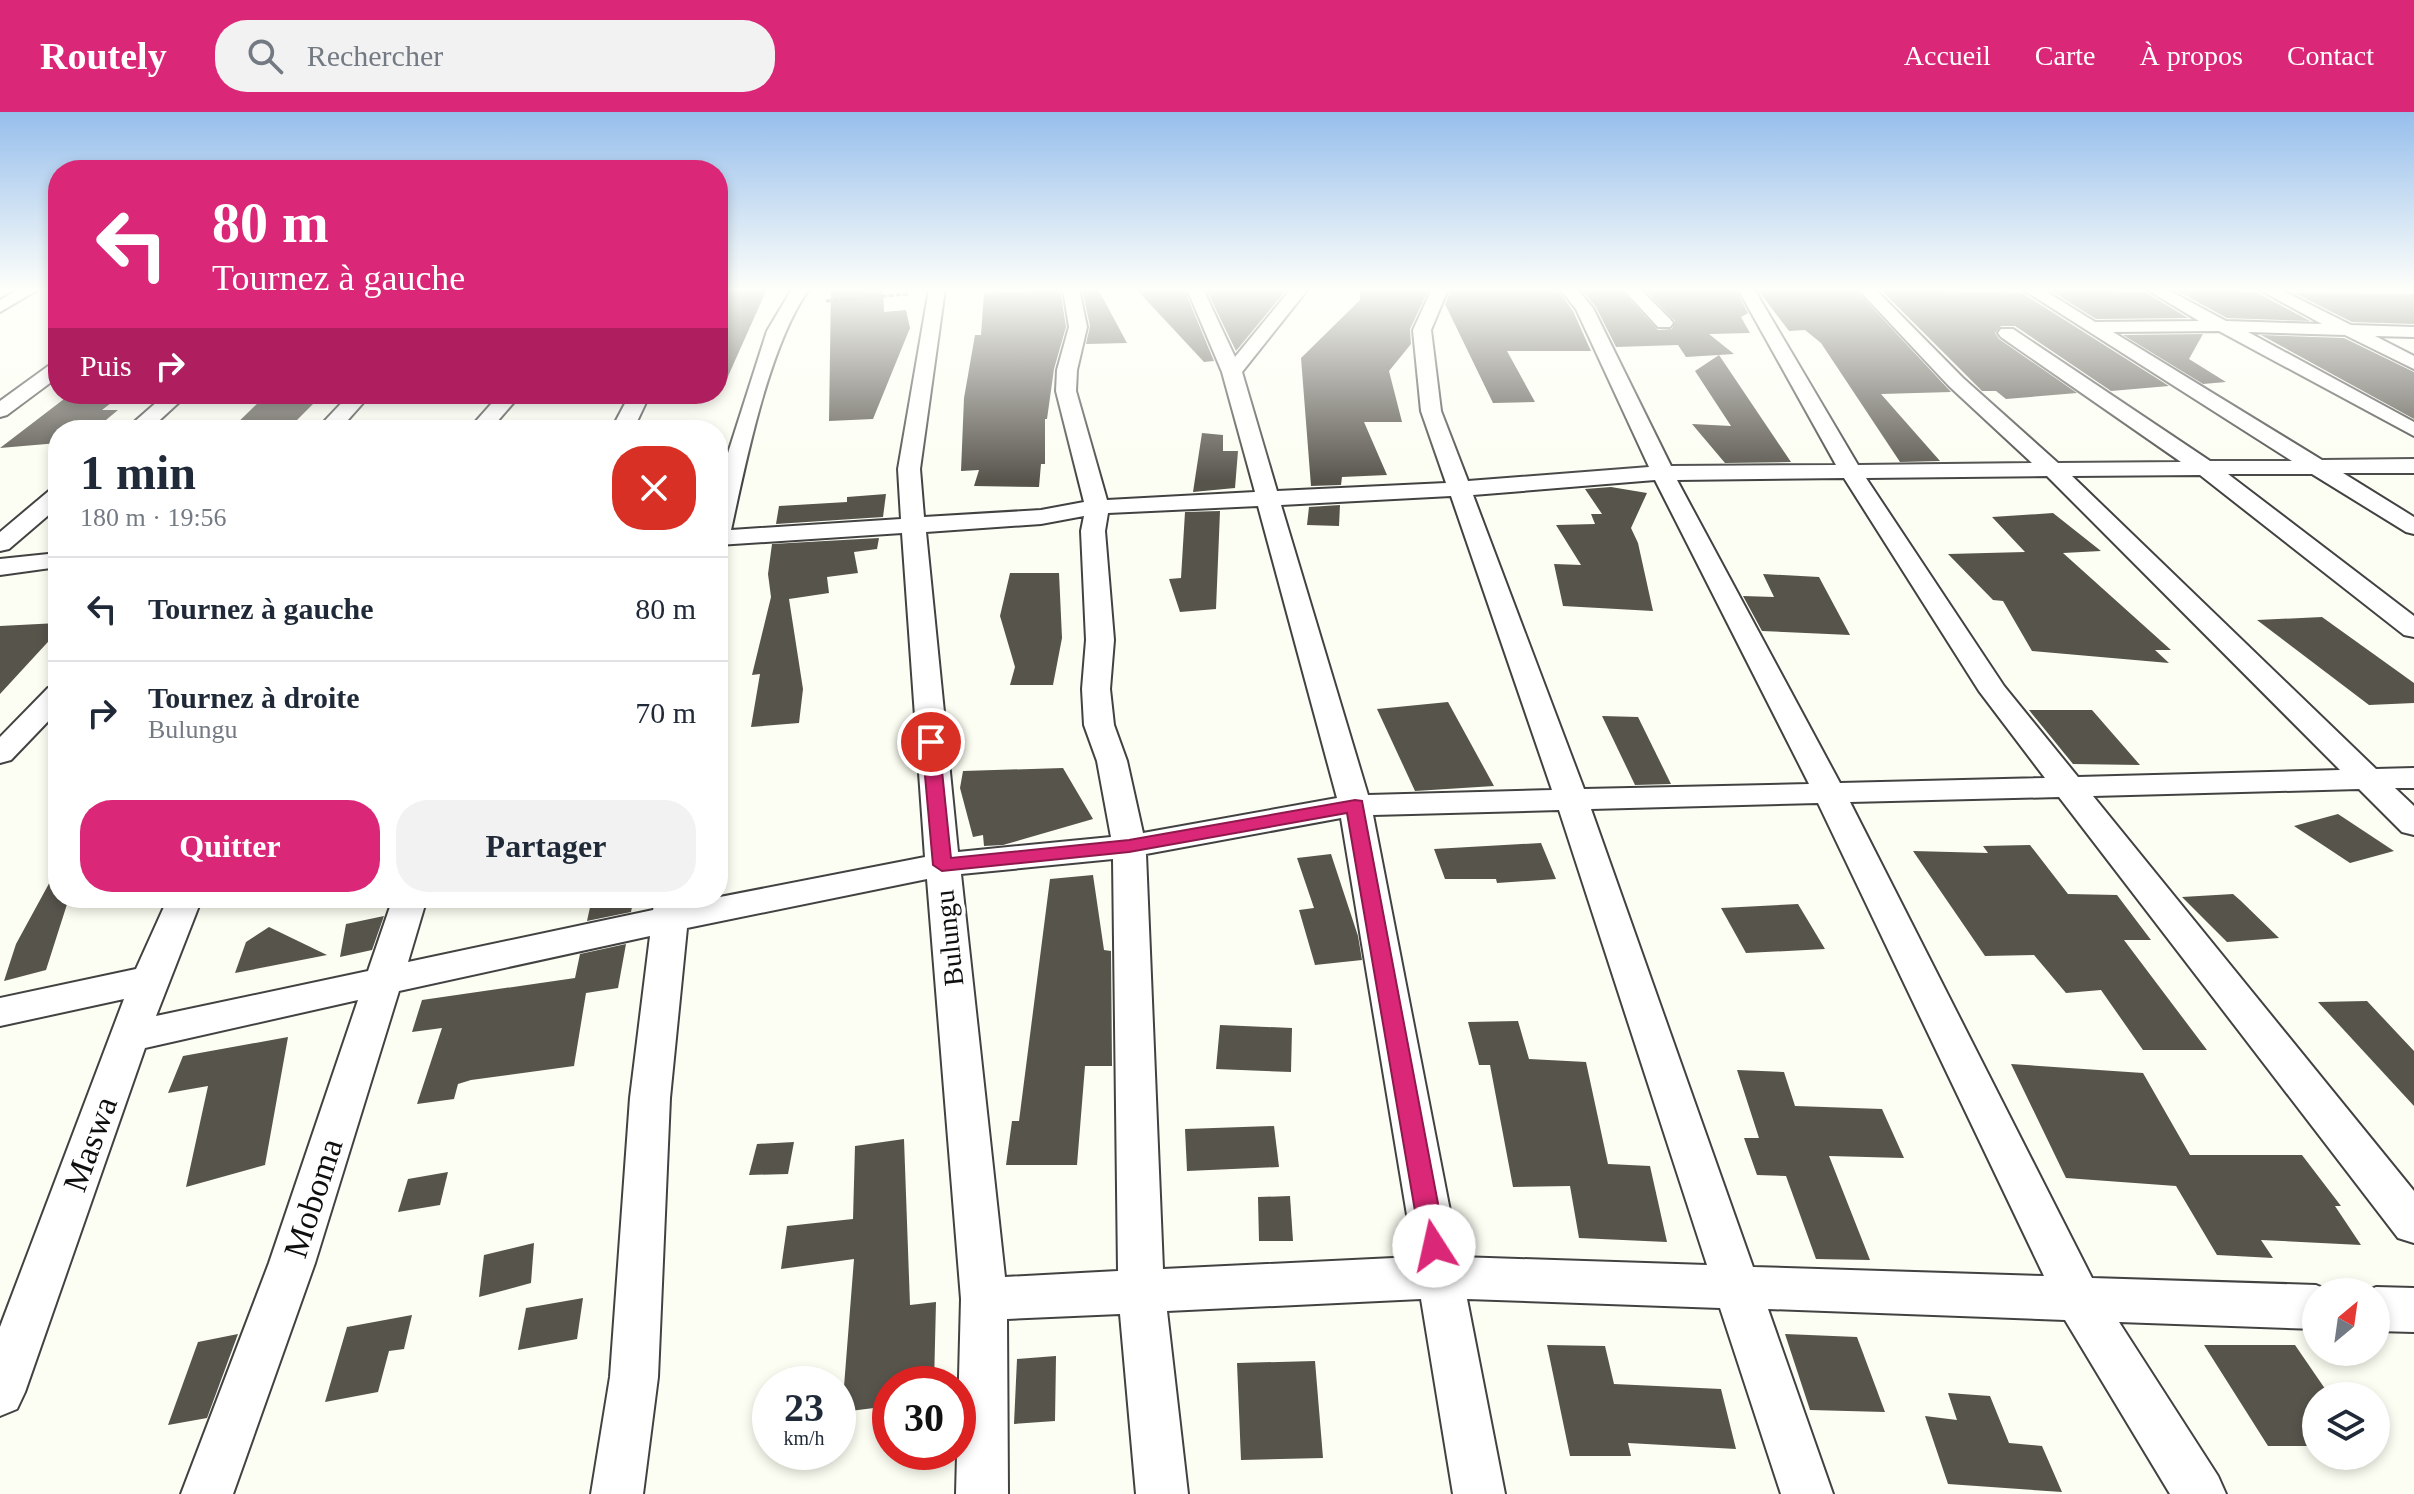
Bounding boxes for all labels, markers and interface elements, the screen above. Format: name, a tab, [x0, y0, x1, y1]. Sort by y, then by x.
search box	[215, 20, 775, 92]
icon: search	[243, 34, 287, 78]
text: Routely	[40, 35, 167, 77]
text: Rechercher	[307, 39, 443, 72]
text: Accueil	[1904, 40, 1991, 71]
text: Carte	[2035, 40, 2095, 71]
text: À propos	[2139, 40, 2243, 71]
text: Contact	[2287, 40, 2374, 71]
icon: left	[80, 192, 184, 296]
text: 80 m	[212, 192, 329, 254]
text: Tournez à gauche	[212, 258, 465, 298]
icon: right	[148, 344, 192, 388]
text: Puis	[80, 349, 132, 382]
text: 1 min	[80, 446, 196, 499]
button: close	[612, 446, 696, 530]
text: 180 m · 19:56	[80, 503, 227, 532]
icon: left	[80, 587, 124, 631]
text: Tournez à gauche	[148, 592, 374, 625]
text: 80 m	[635, 592, 696, 625]
text: Tournez à droite	[148, 681, 360, 714]
icon: right	[80, 691, 124, 735]
text: 70 m	[635, 696, 696, 729]
pin	[897, 708, 965, 776]
text: Bulungu	[148, 715, 238, 744]
icon: arrive	[909, 720, 953, 764]
button: Quitter	[80, 800, 380, 892]
button: Partager	[396, 800, 696, 892]
street label: Bulungu	[929, 888, 969, 988]
street label: Maswa	[56, 1092, 124, 1196]
street label: Moboma	[276, 1134, 350, 1262]
position arrow	[1392, 1204, 1476, 1288]
north arrow	[2302, 1278, 2390, 1366]
map controls	[2302, 1278, 2390, 1470]
speed limit sign: 30	[872, 1366, 976, 1470]
button: layers	[2302, 1382, 2390, 1470]
text: 23	[784, 1385, 824, 1430]
text: km/h	[783, 1427, 825, 1449]

